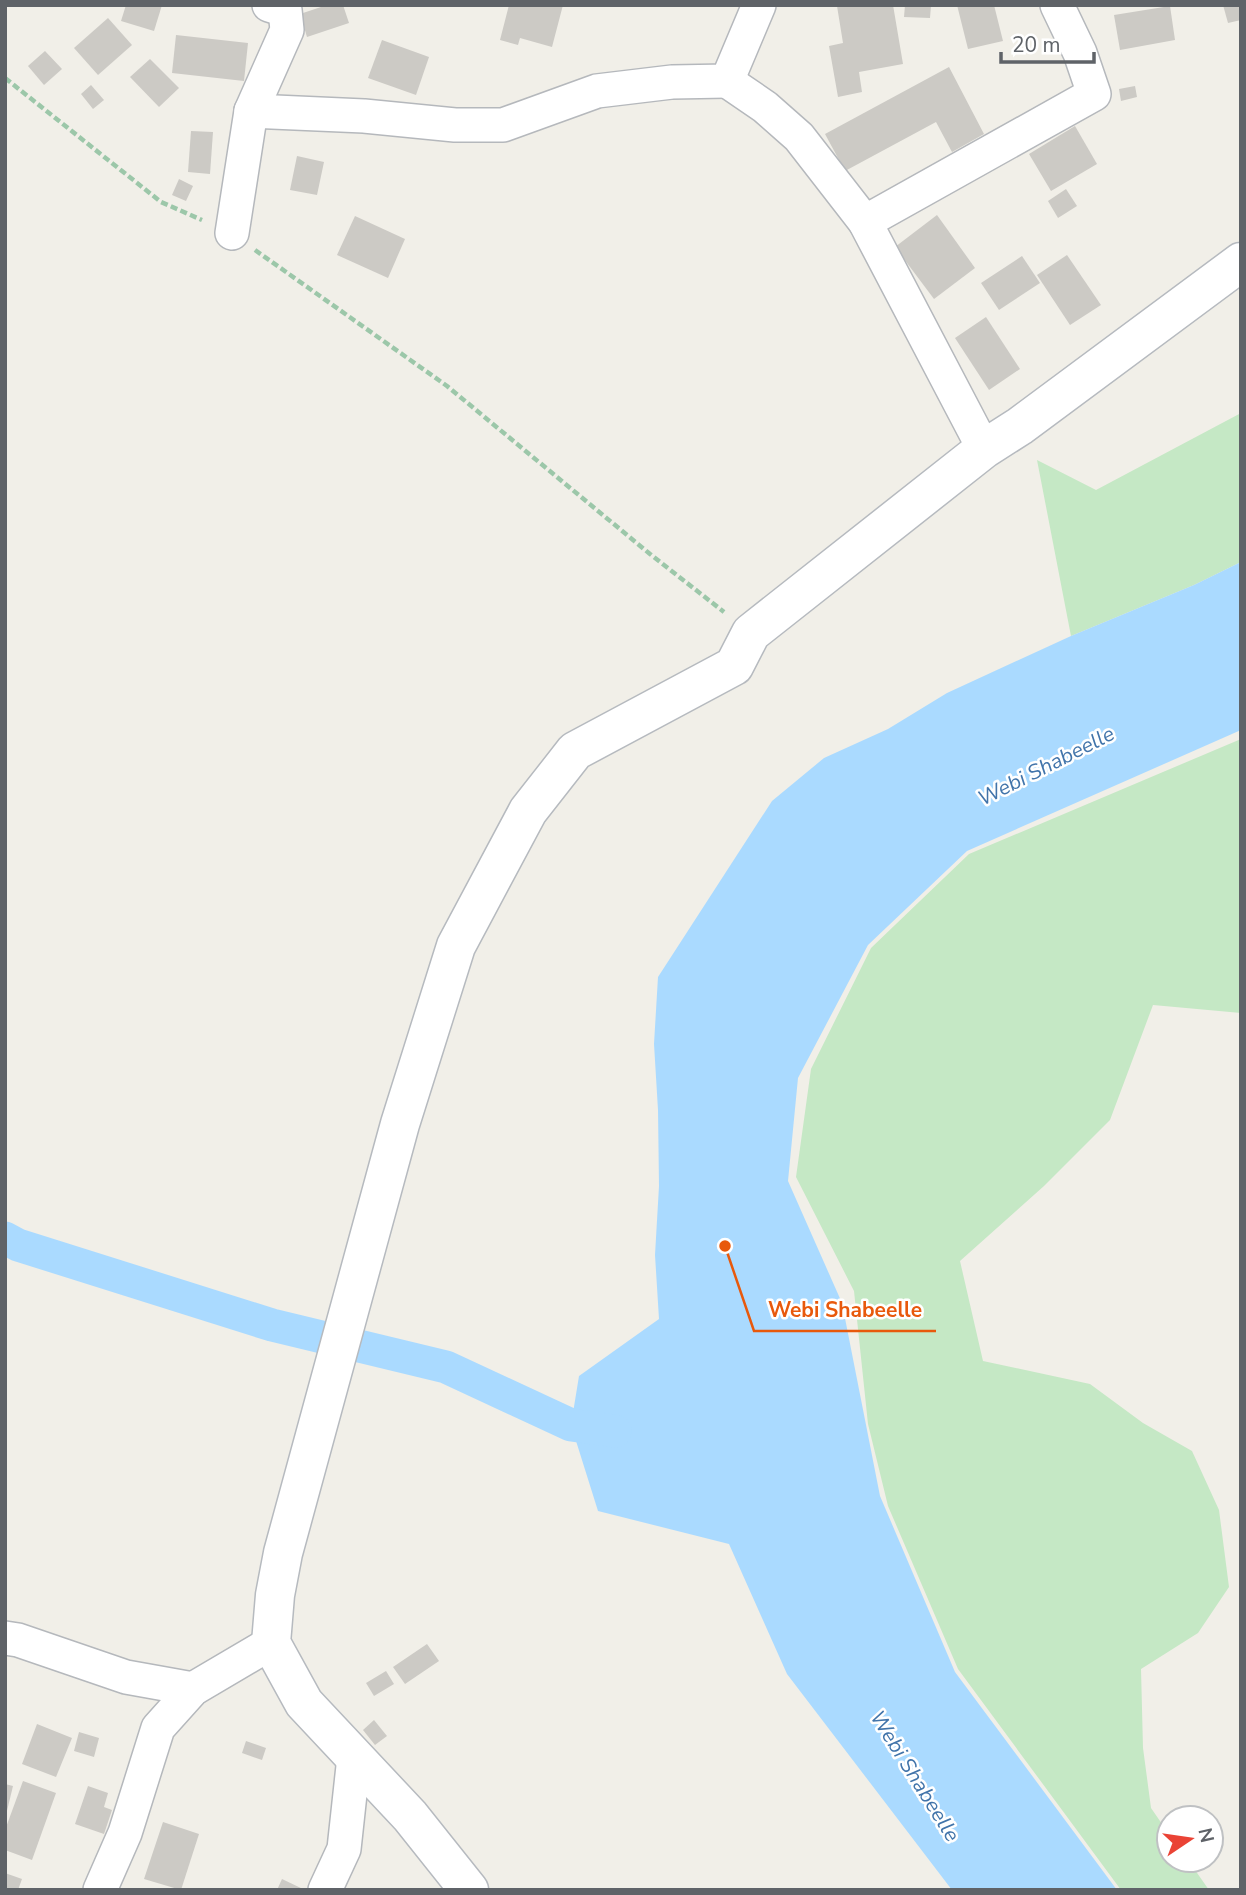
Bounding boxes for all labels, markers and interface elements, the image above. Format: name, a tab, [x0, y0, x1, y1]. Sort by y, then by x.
scale bar	[1001, 21, 1094, 65]
text: 20 m	[1012, 31, 1061, 59]
water label: Webi Shabeelle	[973, 720, 1119, 812]
callout: Webi Shabeelle	[754, 1289, 936, 1331]
text: Webi Shabeelle	[768, 1296, 922, 1324]
water label: Webi Shabeelle	[863, 1705, 967, 1847]
north arrow	[1155, 1804, 1225, 1874]
text: N	[1191, 1826, 1220, 1845]

